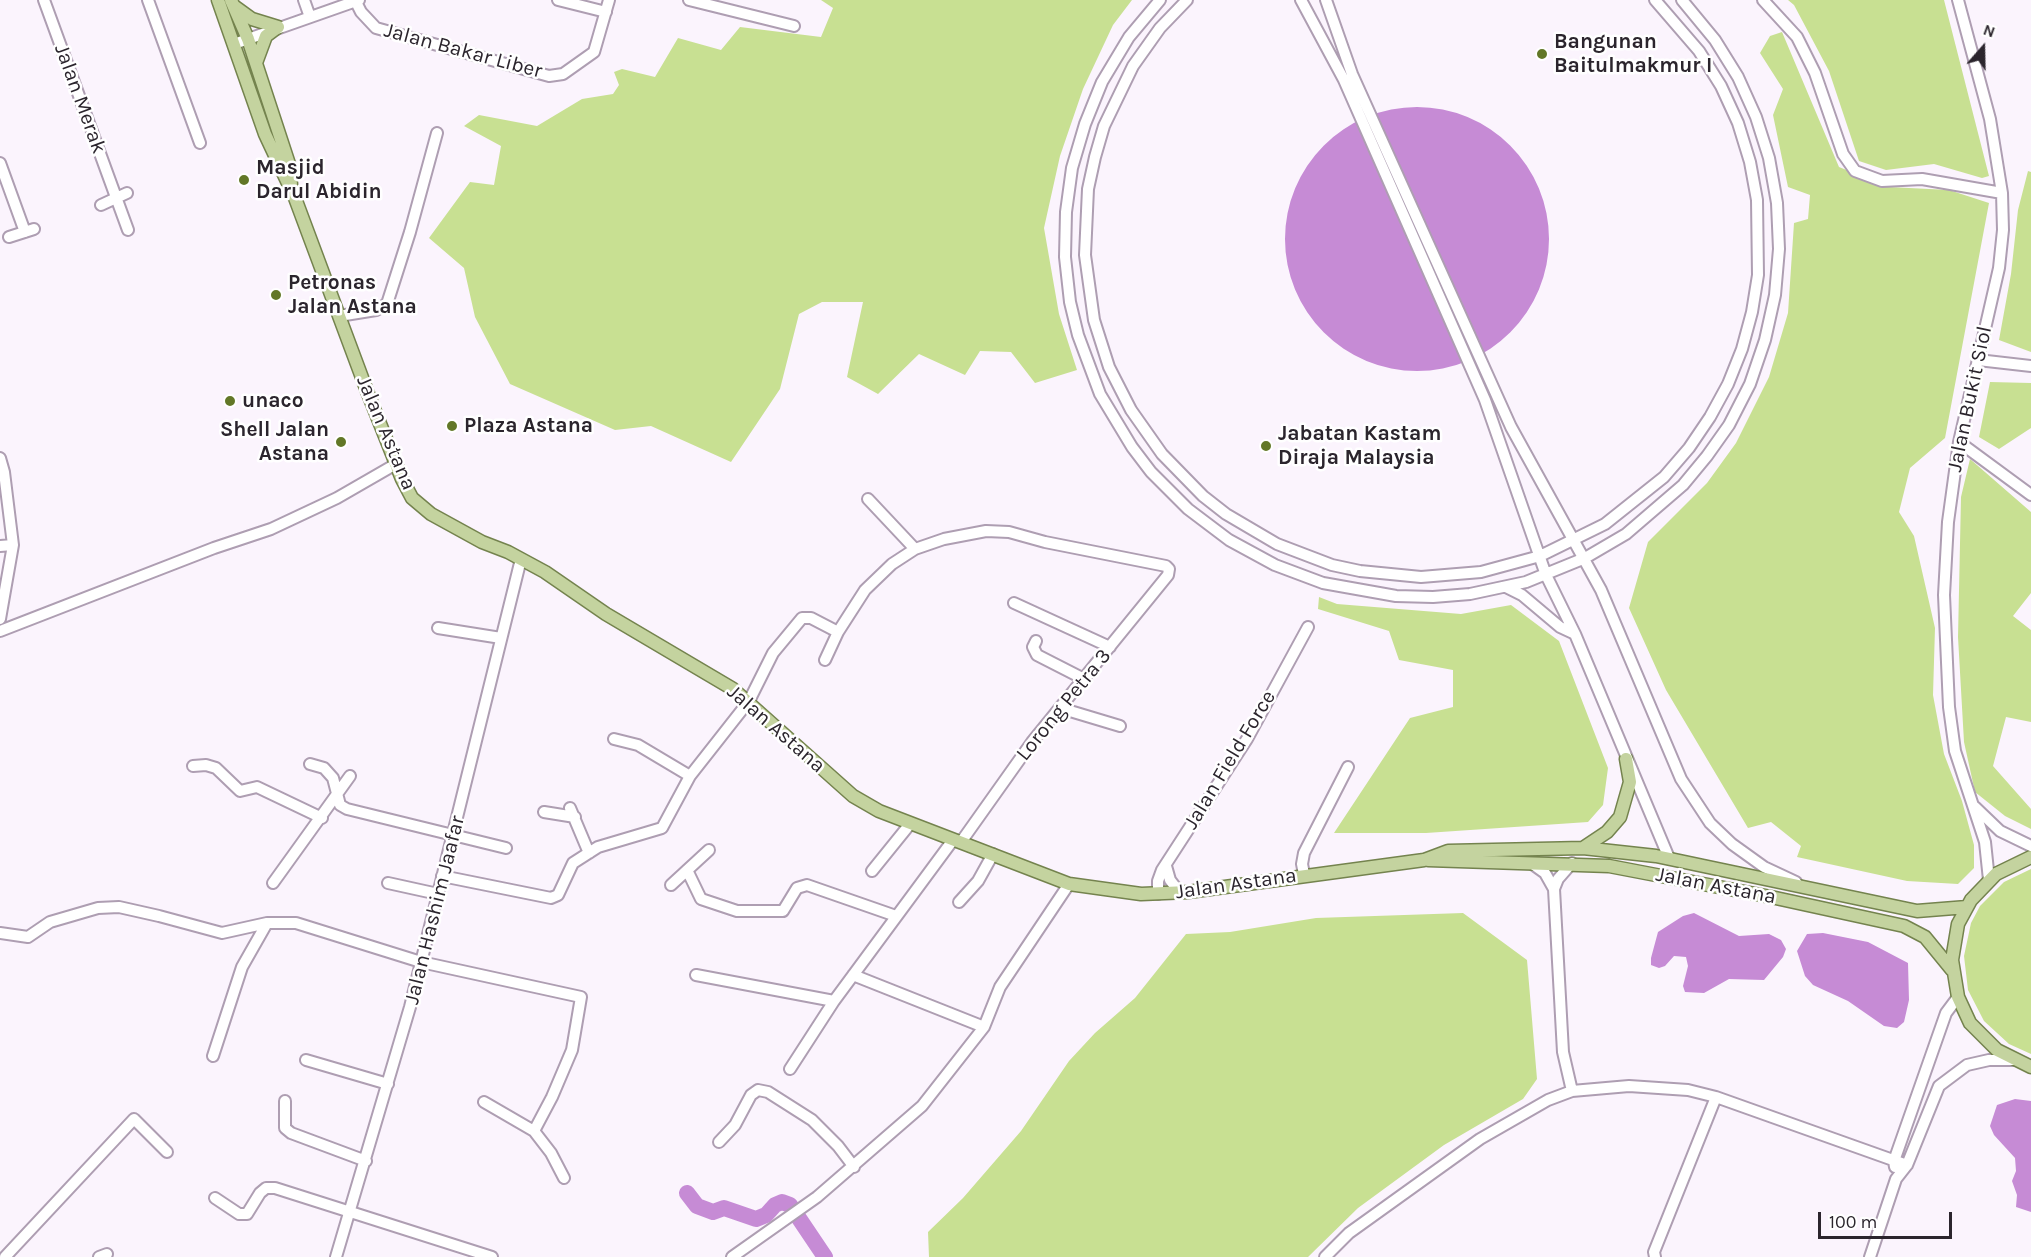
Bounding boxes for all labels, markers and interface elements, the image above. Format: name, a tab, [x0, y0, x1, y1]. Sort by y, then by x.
street label: Jalan Bakar Liber	[381, 18, 545, 84]
north arrow	[1953, 18, 2013, 78]
text: N	[1981, 20, 1998, 42]
place label: Bangunan Baitulmakmur I	[1554, 29, 1712, 79]
street label: Jalan Merak	[49, 41, 111, 157]
marker: Bangunan Baitulmakmur I	[1535, 47, 1549, 61]
place label: Masjid Darul Abidin	[256, 155, 382, 205]
marker: Masjid Darul Abidin	[237, 173, 251, 187]
place label: Petronas Jalan Astana	[288, 270, 417, 320]
marker: Petronas Jalan Astana	[269, 288, 283, 302]
street label: Jalan Bukit Siol	[1942, 324, 1998, 474]
street label: Jalan Astana	[351, 372, 421, 494]
place label: unaco	[242, 388, 304, 414]
marker: unaco	[223, 394, 237, 408]
place label: Plaza Astana	[464, 413, 593, 439]
place label: Shell Jalan Astana	[220, 417, 329, 467]
marker: Plaza Astana	[445, 419, 459, 433]
place label: Jabatan Kastam Diraja Malaysia	[1278, 421, 1441, 471]
marker: Shell Jalan Astana	[334, 435, 348, 449]
marker: Jabatan Kastam Diraja Malaysia	[1259, 439, 1273, 453]
street label: Lorong Petra 3	[1011, 644, 1117, 766]
street label: Jalan Astana	[722, 679, 830, 779]
street label: Jalan Field Force	[1179, 686, 1281, 834]
street label: Jalan Hashim Jaafar	[399, 813, 471, 1007]
street label: Jalan Astana	[1654, 862, 1778, 910]
street label: Jalan Astana	[1174, 863, 1298, 905]
scale bar	[1821, 1200, 1954, 1238]
text: 100 m	[1829, 1211, 1877, 1233]

